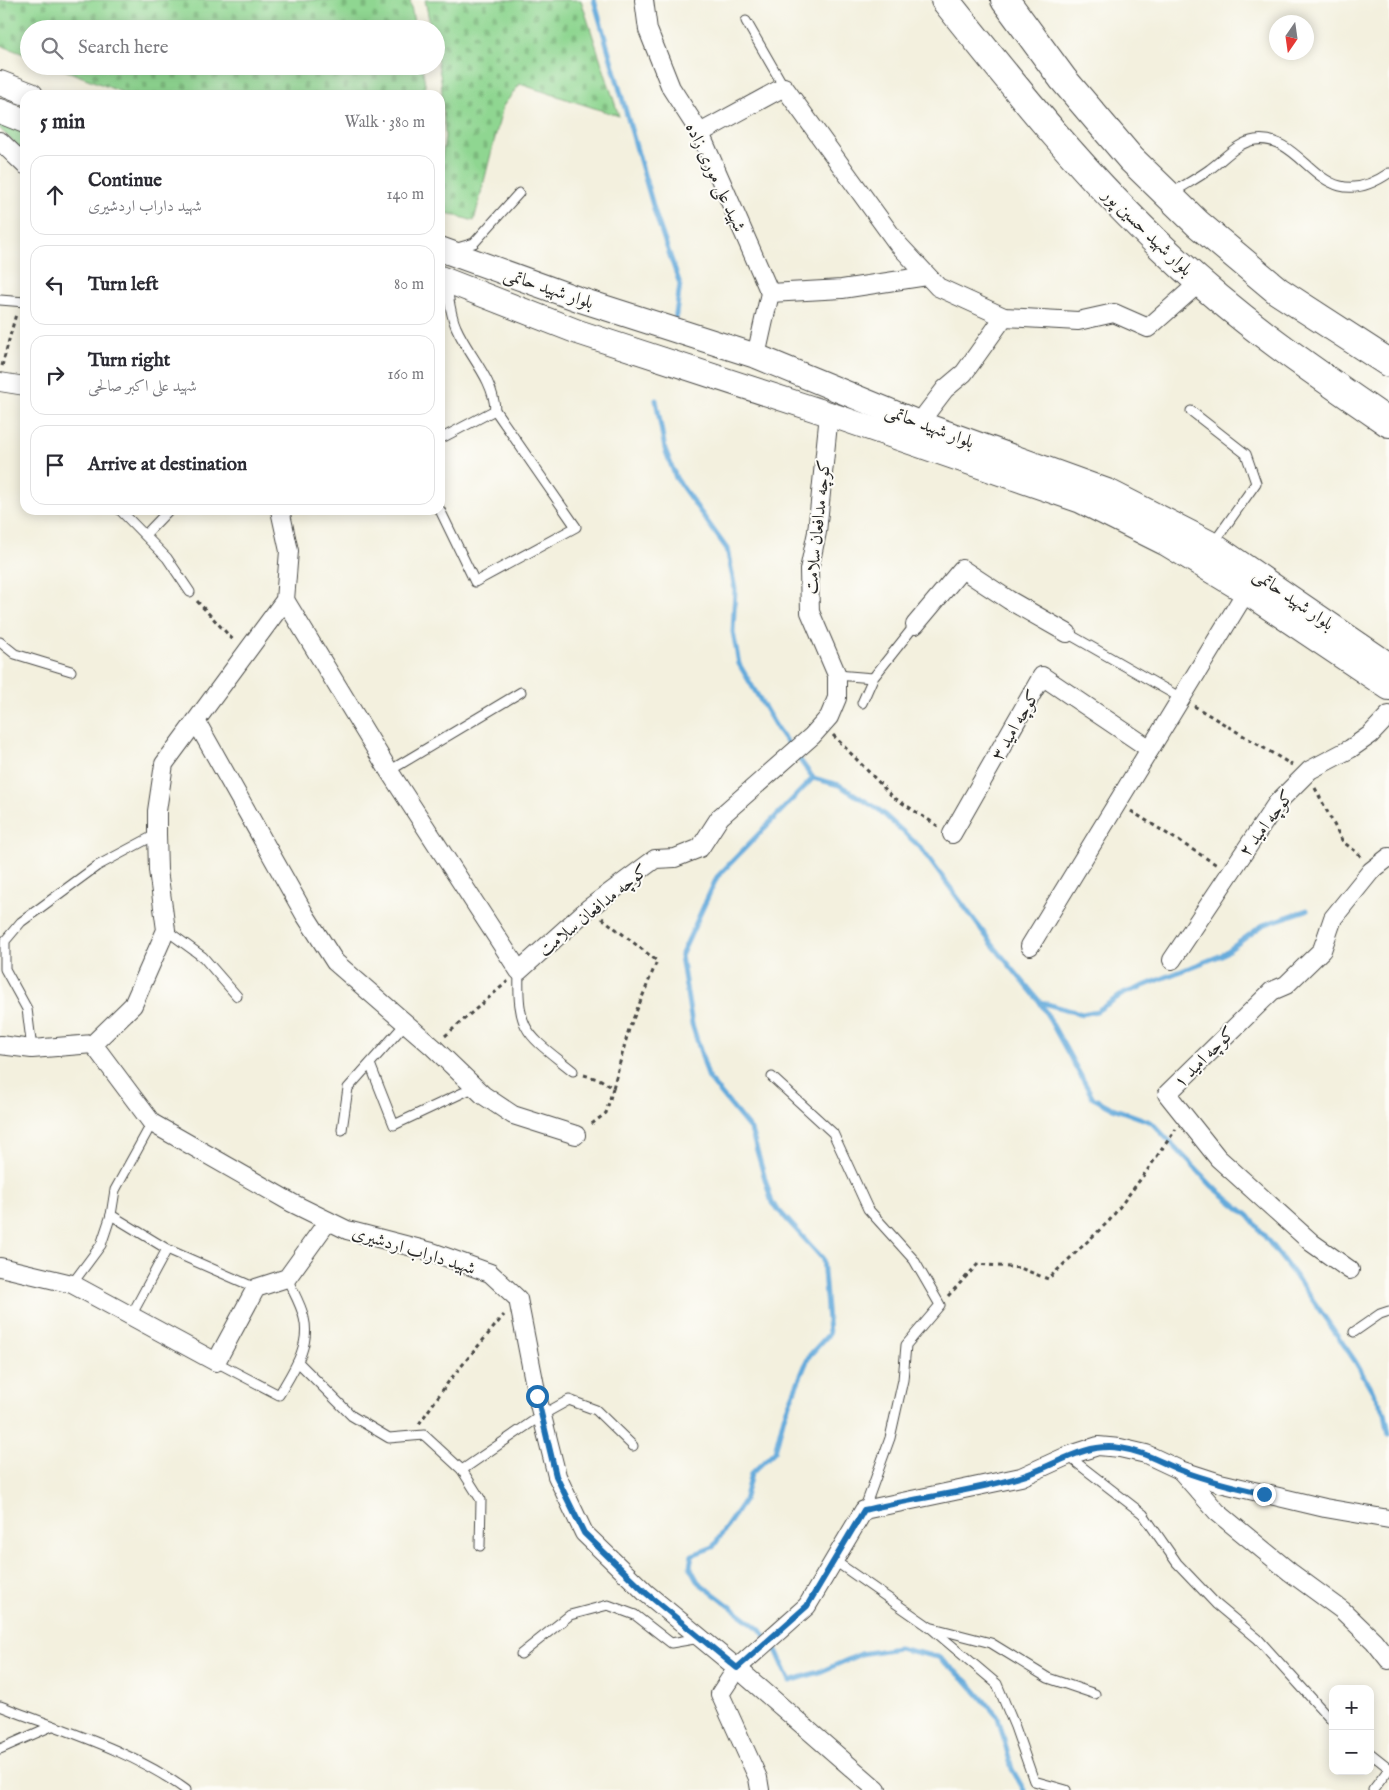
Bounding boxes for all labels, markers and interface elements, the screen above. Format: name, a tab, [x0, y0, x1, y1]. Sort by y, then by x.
north arrow	[1269, 15, 1314, 60]
search box	[20, 20, 445, 75]
icon: search	[38, 34, 66, 62]
text: Search here	[78, 36, 169, 60]
text: 5 min	[40, 109, 85, 136]
text: Walk · 380 m	[344, 113, 425, 133]
street label: شهید علی موری زاده	[679, 119, 750, 236]
text: Continue	[88, 169, 162, 193]
icon: ahead	[41, 181, 69, 209]
street label: بلوار شهيد حسین پور	[1096, 183, 1197, 282]
text: 140 m	[386, 185, 424, 205]
text: شهید داراب اردشیری	[88, 197, 202, 217]
street label: بلوار شهید حاتمی	[501, 263, 596, 316]
icon: left	[41, 271, 69, 299]
text: Turn left	[88, 273, 159, 297]
text: 80 m	[394, 275, 424, 295]
text: Turn right	[88, 349, 170, 373]
icon: right	[41, 361, 69, 389]
text: 160 m	[388, 365, 424, 385]
text: شهید علی اکبر صالحی	[88, 377, 197, 397]
street label: بلوار شهید حاتمی	[882, 400, 977, 455]
icon: arrive	[41, 451, 69, 479]
text: Arrive at destination	[88, 453, 247, 477]
street label: کوچه مدافعان سلامت	[800, 459, 837, 595]
street label: بلوار شهید حاتمی	[1248, 564, 1338, 636]
street label: کوچه امید ۳	[987, 686, 1046, 765]
street label: کوچه امید ۲	[1235, 786, 1300, 862]
street label: کوچه مدافعان سلامت	[534, 860, 654, 963]
street label: کوچه امید ۱	[1169, 1022, 1241, 1094]
street label: شهید داراب اردشیری	[349, 1222, 478, 1281]
route start	[526, 1385, 549, 1408]
route end	[1253, 1483, 1276, 1506]
map controls	[1329, 1685, 1374, 1775]
button: +	[1329, 1685, 1374, 1730]
button: −	[1329, 1730, 1374, 1775]

